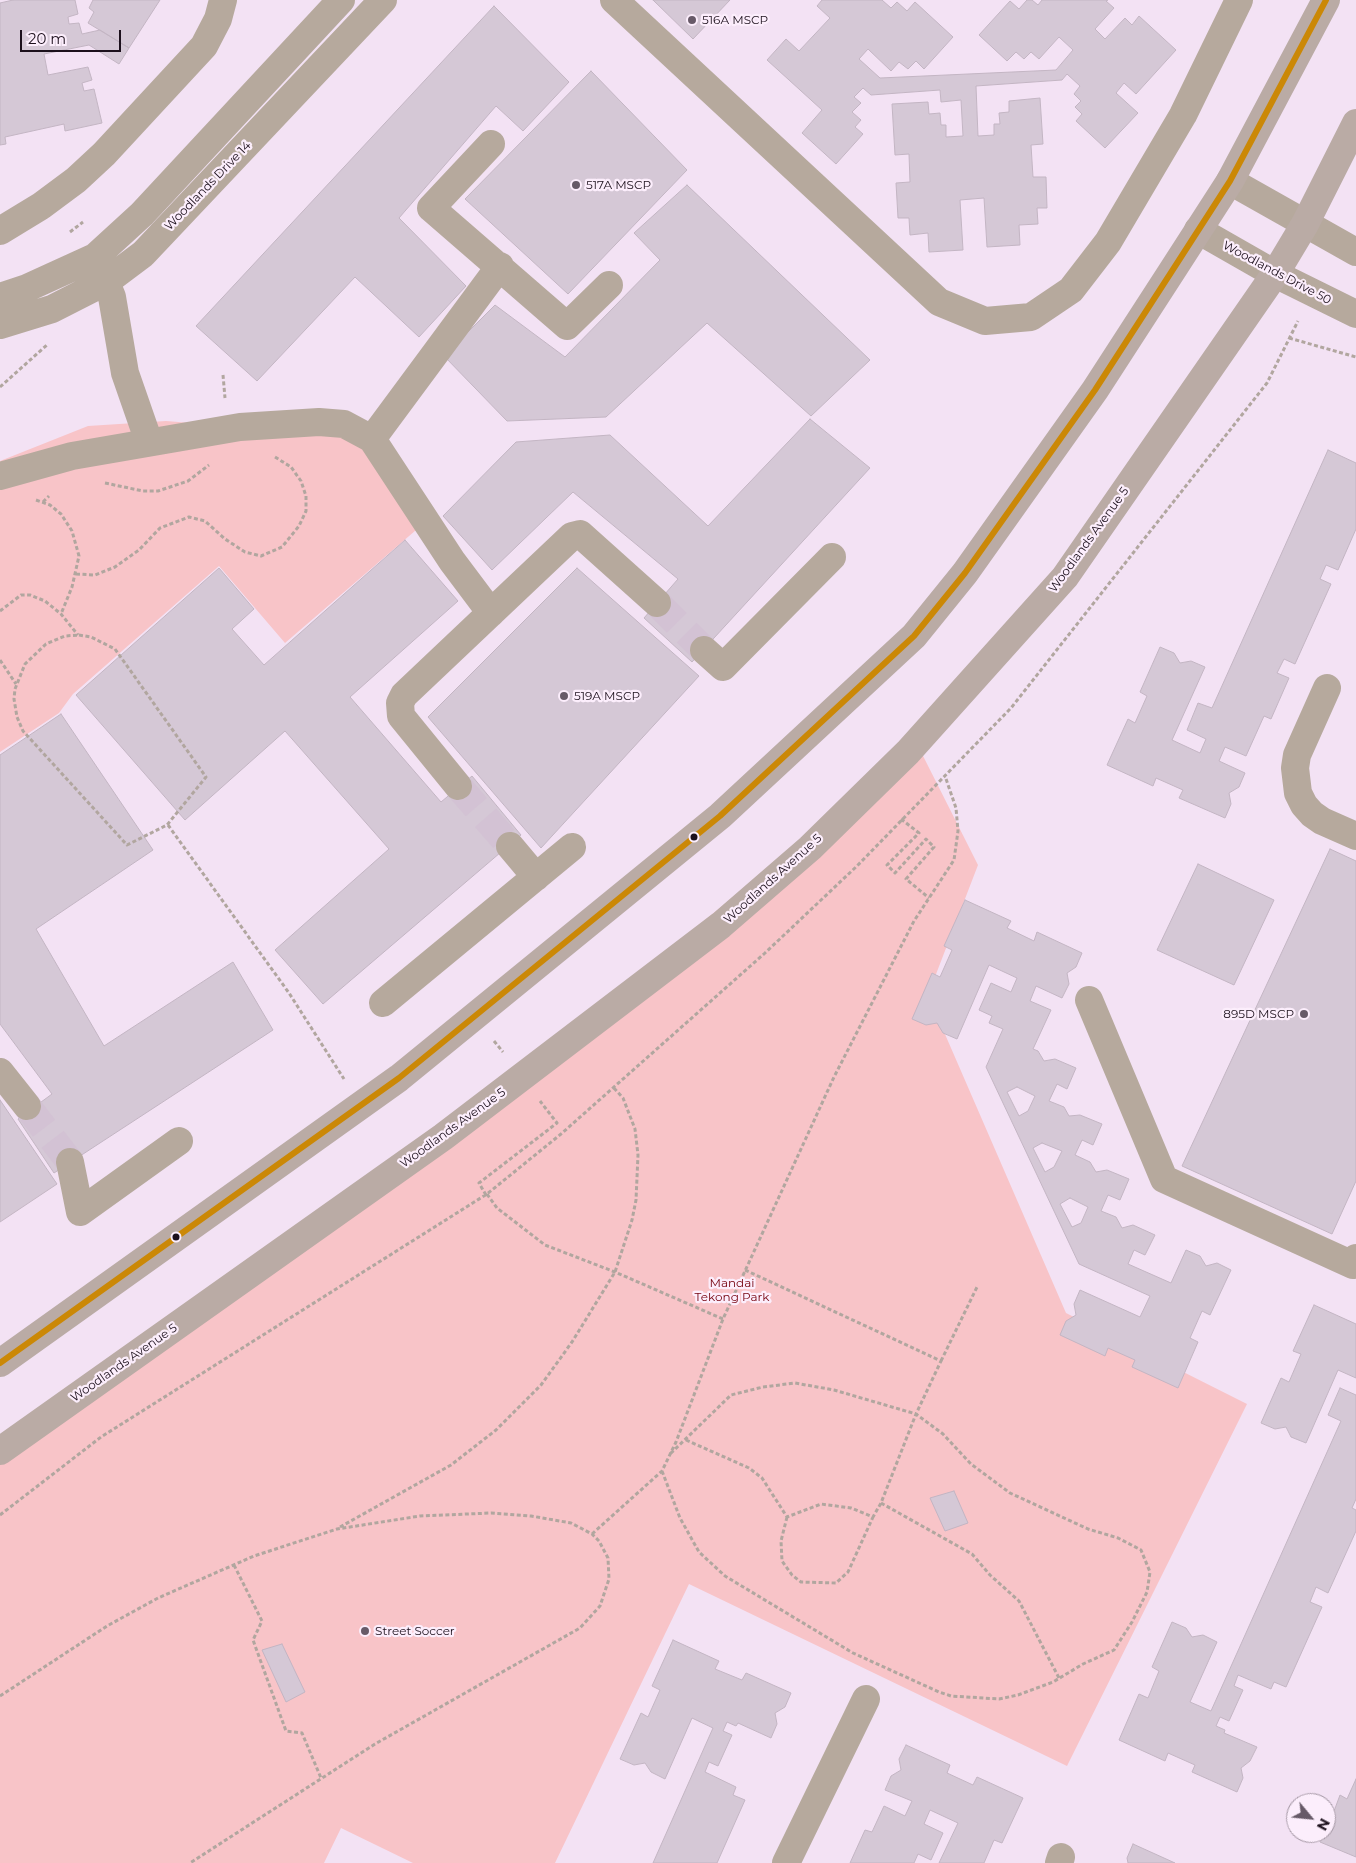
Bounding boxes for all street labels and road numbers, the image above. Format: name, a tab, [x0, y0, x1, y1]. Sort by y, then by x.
street label: Woodlands Drive 14	[162, 138, 254, 234]
street label: Woodlands Drive 50	[1220, 238, 1334, 308]
street label: Woodlands Avenue 5	[1046, 485, 1132, 595]
street label: Woodlands Avenue 5	[721, 831, 825, 927]
street label: Woodlands Avenue 5	[398, 1085, 508, 1171]
street label: Woodlands Avenue 5	[68, 1321, 180, 1405]

